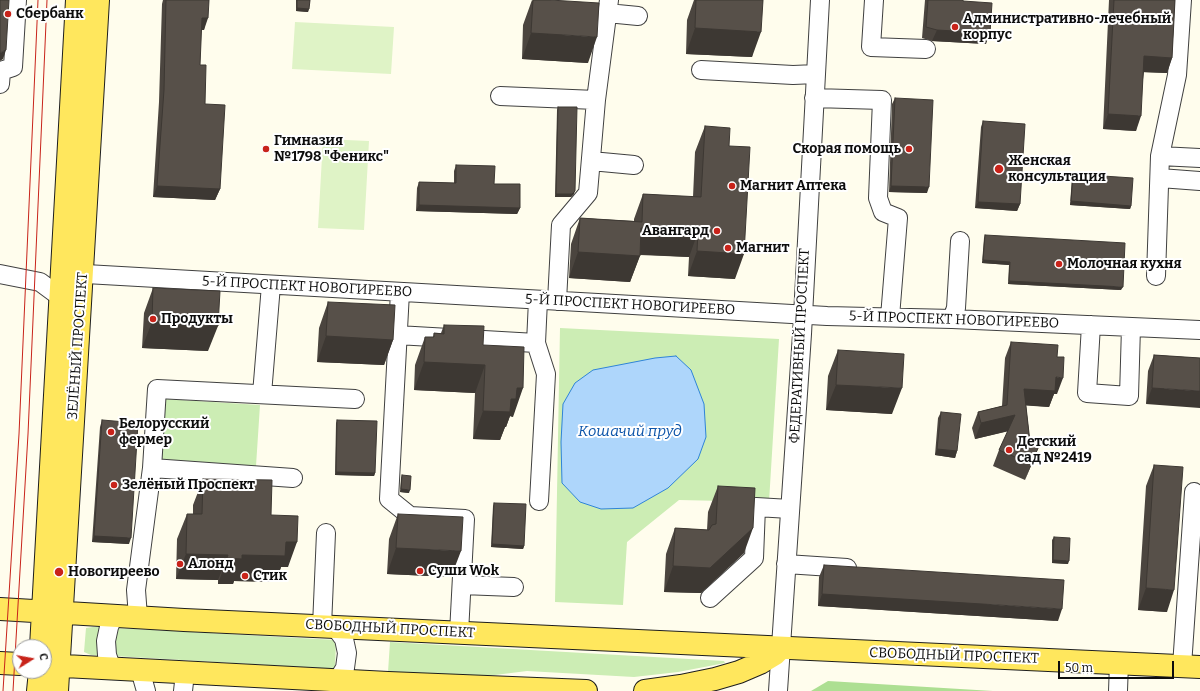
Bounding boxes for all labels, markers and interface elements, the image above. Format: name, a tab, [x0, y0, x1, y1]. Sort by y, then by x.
place label: Сбербанк	[16, 6, 84, 22]
marker: Сбербанк	[3, 9, 13, 19]
place label: Административно-лечебный корпус	[963, 11, 1171, 44]
marker: Административно-лечебный корпус	[950, 22, 960, 32]
place label: Гимназия №1798 "Феникс"	[274, 133, 389, 166]
place label: Скорая помощь	[792, 141, 901, 157]
marker: Гимназия №1798 "Феникс"	[261, 144, 271, 154]
marker: Скорая помощь	[904, 144, 914, 154]
place label: Женская консультация	[1008, 153, 1106, 186]
marker: Женская консультация	[993, 163, 1005, 175]
place label: Магнит Аптека	[740, 178, 846, 194]
marker: Магнит Аптека	[727, 181, 737, 191]
place label: Авангард	[642, 223, 709, 239]
marker: Авангард	[712, 226, 722, 236]
place label: Магнит	[736, 240, 789, 256]
marker: Магнит	[723, 243, 733, 253]
street label: ФЕДЕРАТИВНЫЙ ПРОСПЕКТ	[786, 248, 814, 444]
place label: Молочная кухня	[1067, 256, 1181, 272]
marker: Молочная кухня	[1054, 259, 1064, 269]
street label: ЗЕЛЁНЫЙ ПРОСПЕКТ	[64, 272, 92, 420]
street label: 5-Й ПРОСПЕКТ НОВОГИРЕЕВО	[201, 273, 413, 301]
street label: 5-Й ПРОСПЕКТ НОВОГИРЕЕВО	[524, 291, 736, 319]
street label: 5-Й ПРОСПЕКТ НОВОГИРЕЕВО	[849, 308, 1059, 332]
place label: Продукты	[161, 311, 233, 327]
marker: Продукты	[148, 314, 158, 324]
place label: Белорусский фермер	[119, 416, 209, 448]
water label: Кошачий пруд	[578, 423, 682, 441]
marker: Белорусский фермер	[106, 427, 116, 437]
place label: Детский сад №2419	[1017, 434, 1092, 466]
marker: Детский сад №2419	[1004, 445, 1014, 455]
place label: Зелёный Проспект	[122, 477, 255, 493]
marker: Зелёный Проспект	[109, 480, 119, 490]
place label: Алонд	[188, 556, 233, 572]
marker: Алонд	[175, 559, 185, 569]
place label: Суши Wok	[428, 563, 499, 579]
place label: Новогиреево	[68, 564, 160, 580]
marker: Новогиреево	[53, 566, 65, 578]
marker: Суши Wok	[415, 566, 425, 576]
place label: Стик	[253, 568, 287, 584]
marker: Стик	[240, 571, 250, 581]
street label: СВОБОДНЫЙ ПРОСПЕКТ	[305, 616, 475, 642]
north arrow	[12, 639, 52, 679]
street label: СВОБОДНЫЙ ПРОСПЕКТ	[869, 645, 1039, 667]
text: С	[36, 652, 50, 661]
scale bar	[1060, 653, 1176, 679]
text: 50 m	[1065, 661, 1093, 675]

